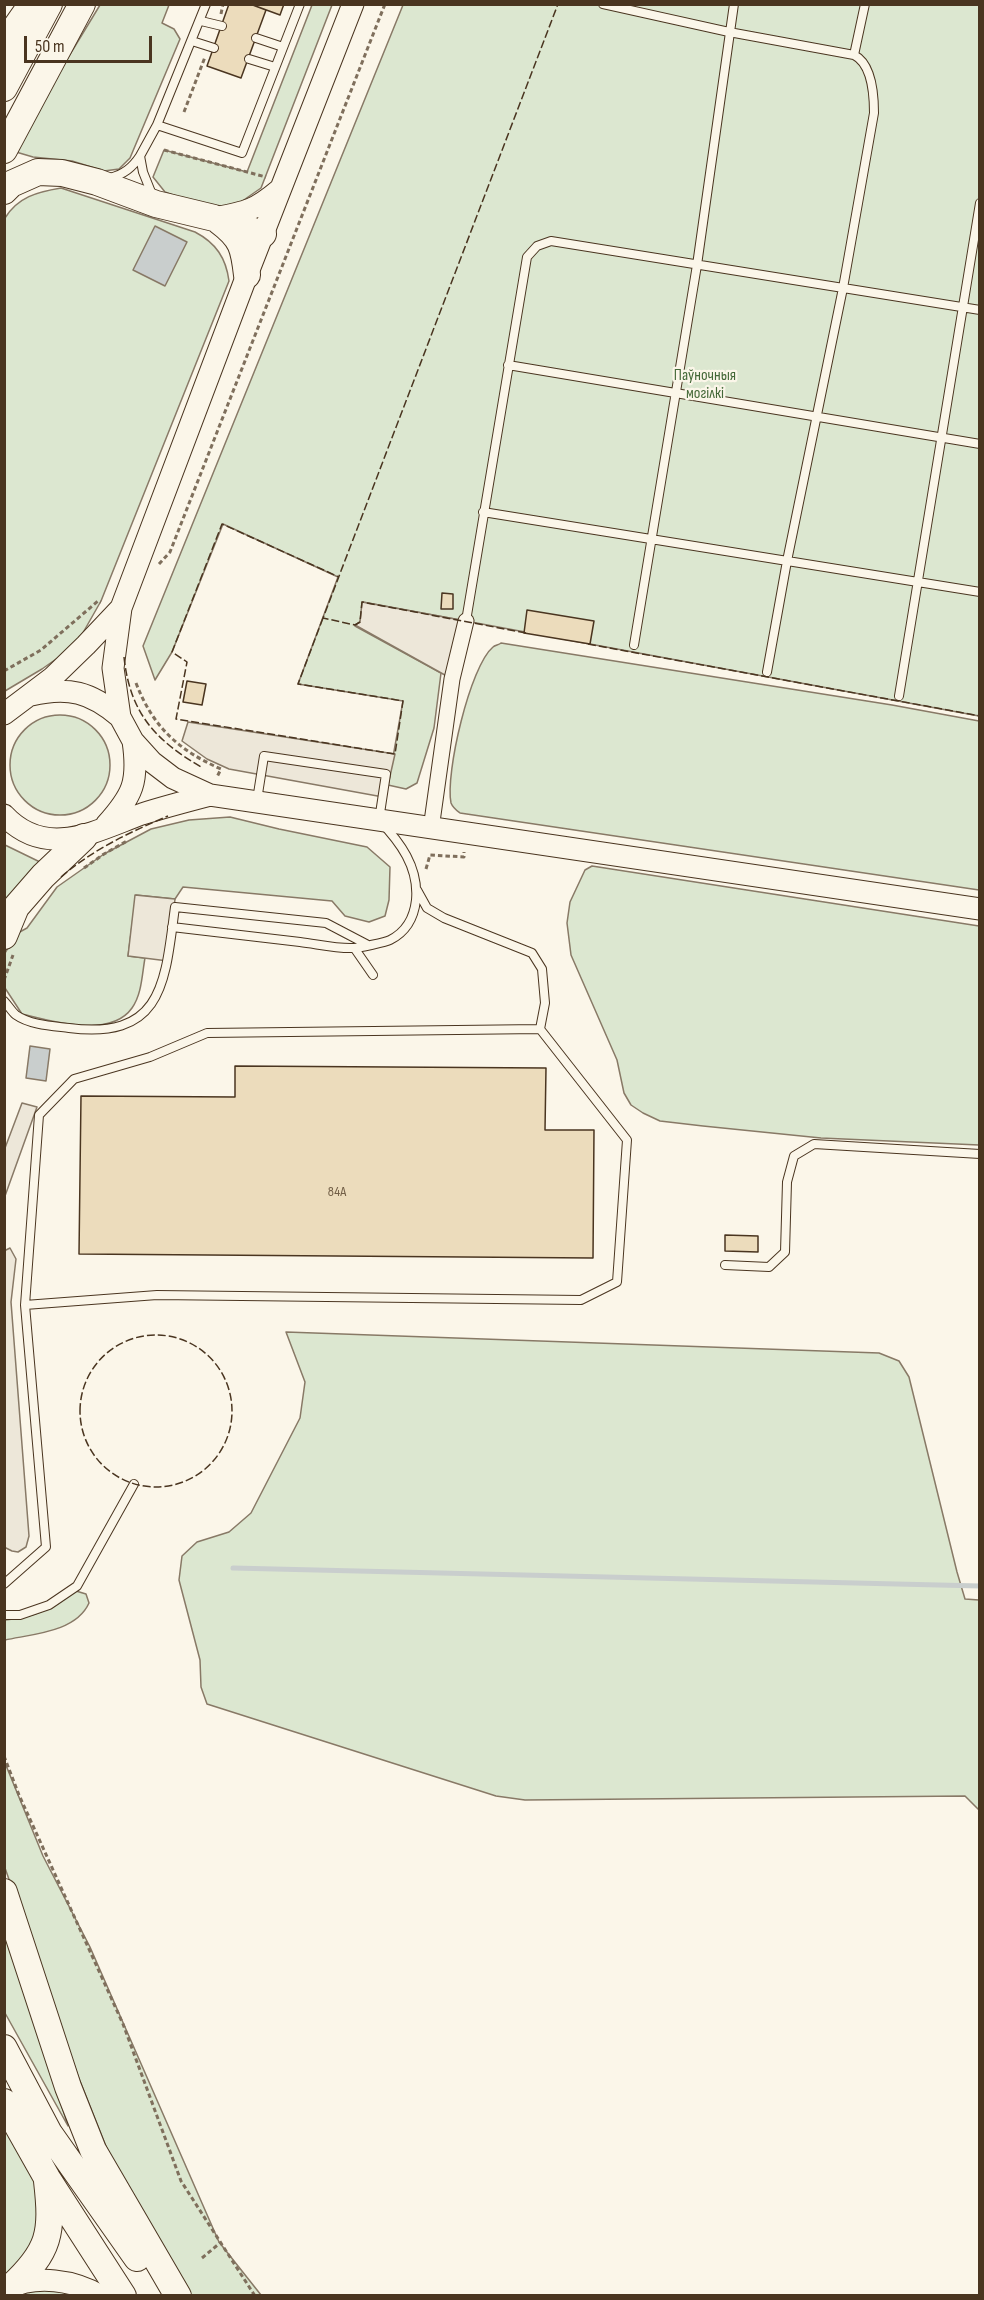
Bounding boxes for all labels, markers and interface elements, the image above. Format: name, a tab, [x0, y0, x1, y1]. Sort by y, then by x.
scale bar	[27, 24, 154, 62]
text: 50 m	[35, 36, 65, 57]
park label: Паўночныя могілкі	[674, 366, 736, 404]
house number: 84А	[328, 1184, 346, 1200]

